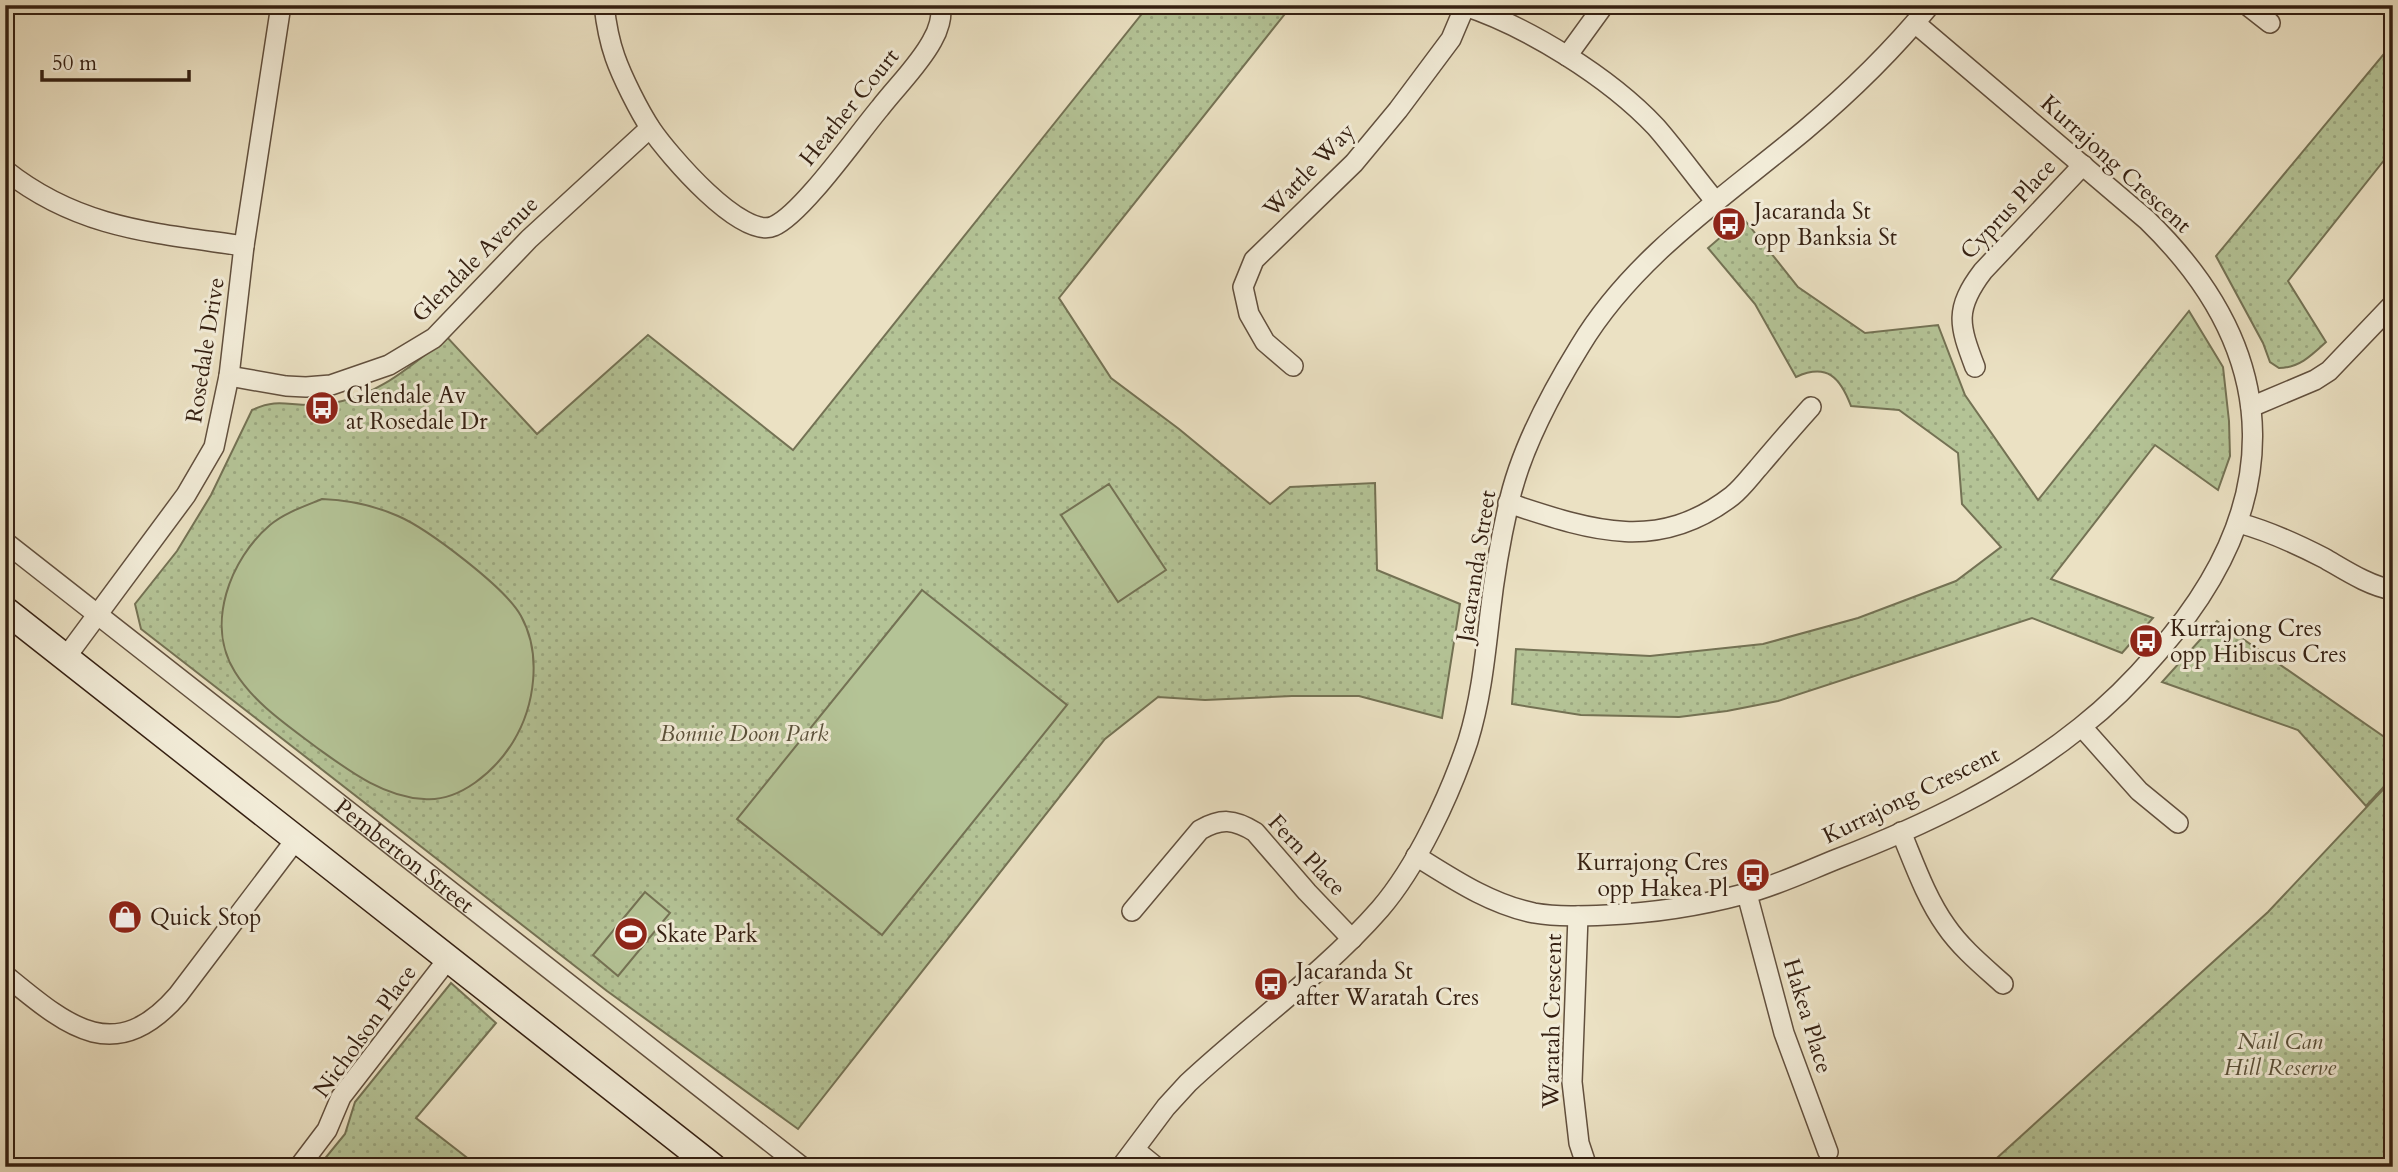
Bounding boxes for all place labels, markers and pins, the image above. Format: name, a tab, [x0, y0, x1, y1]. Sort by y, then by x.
place label: Jacaranda St opp Banksia St	[1751, 196, 1897, 253]
bus stop icon: Jacaranda St opp Banksia St	[1710, 205, 1748, 243]
place label: Glendale Av at Rosedale Dr	[346, 380, 488, 437]
bus stop icon: Glendale Av at Rosedale Dr	[303, 389, 341, 427]
place label: Kurrajong Cres opp Hibiscus Cres	[2170, 613, 2346, 670]
bus stop icon: Kurrajong Cres opp Hibiscus Cres	[2127, 622, 2165, 660]
place label: Kurrajong Cres opp Hakea Pl	[1576, 847, 1728, 904]
bus stop icon: Kurrajong Cres opp Hakea Pl	[1734, 856, 1772, 894]
shop icon: Quick Stop	[106, 898, 144, 936]
place label: Quick Stop	[150, 902, 261, 933]
sports icon: Skate Park	[612, 915, 650, 953]
place label: Skate Park	[656, 919, 759, 950]
place label: Jacaranda St after Waratah Cres	[1293, 956, 1479, 1013]
bus stop icon: Jacaranda St after Waratah Cres	[1252, 965, 1290, 1003]

